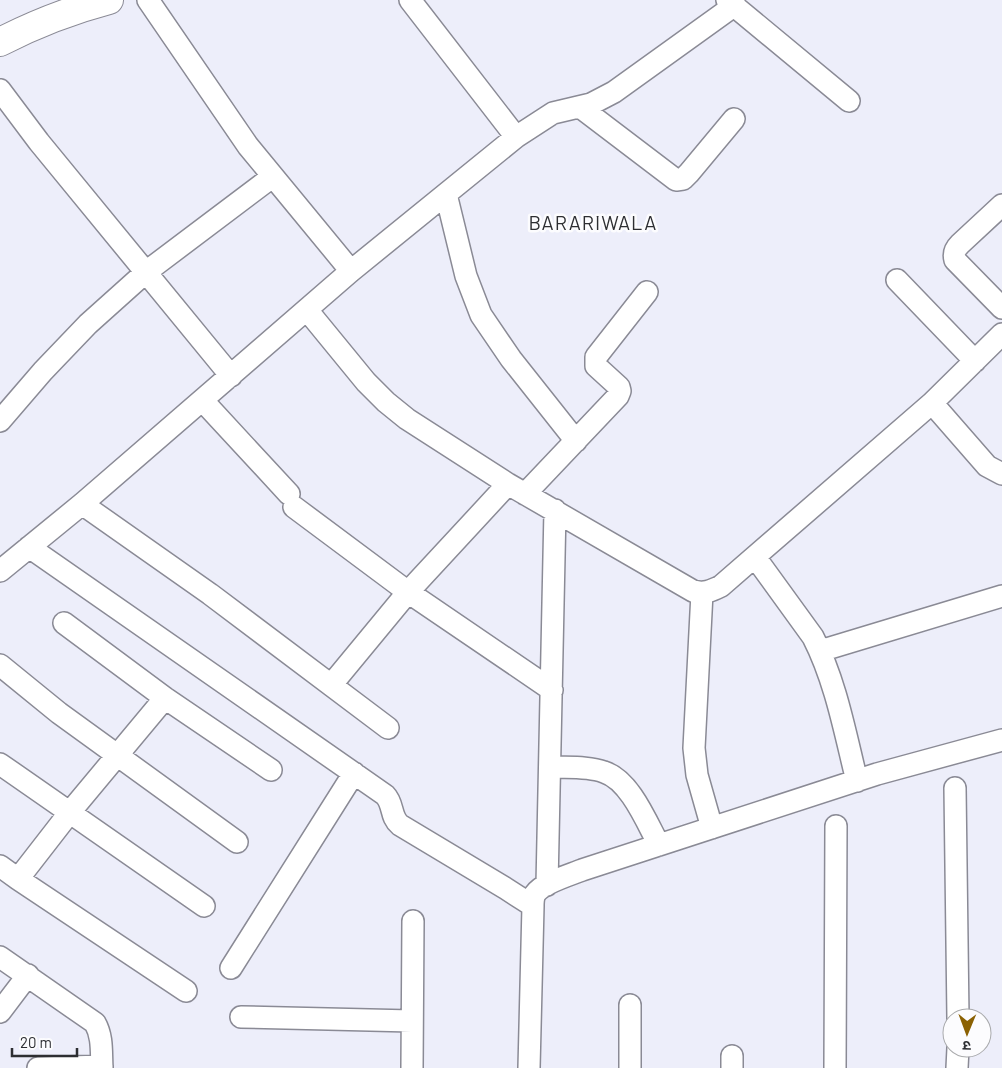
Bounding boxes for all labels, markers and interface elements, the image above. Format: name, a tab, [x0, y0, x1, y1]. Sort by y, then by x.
district label: BARARIWALA	[529, 210, 657, 234]
north arrow	[942, 1008, 992, 1058]
scale bar	[12, 1026, 78, 1058]
text: 20 m	[20, 1033, 52, 1051]
text: उ	[962, 1038, 971, 1055]

